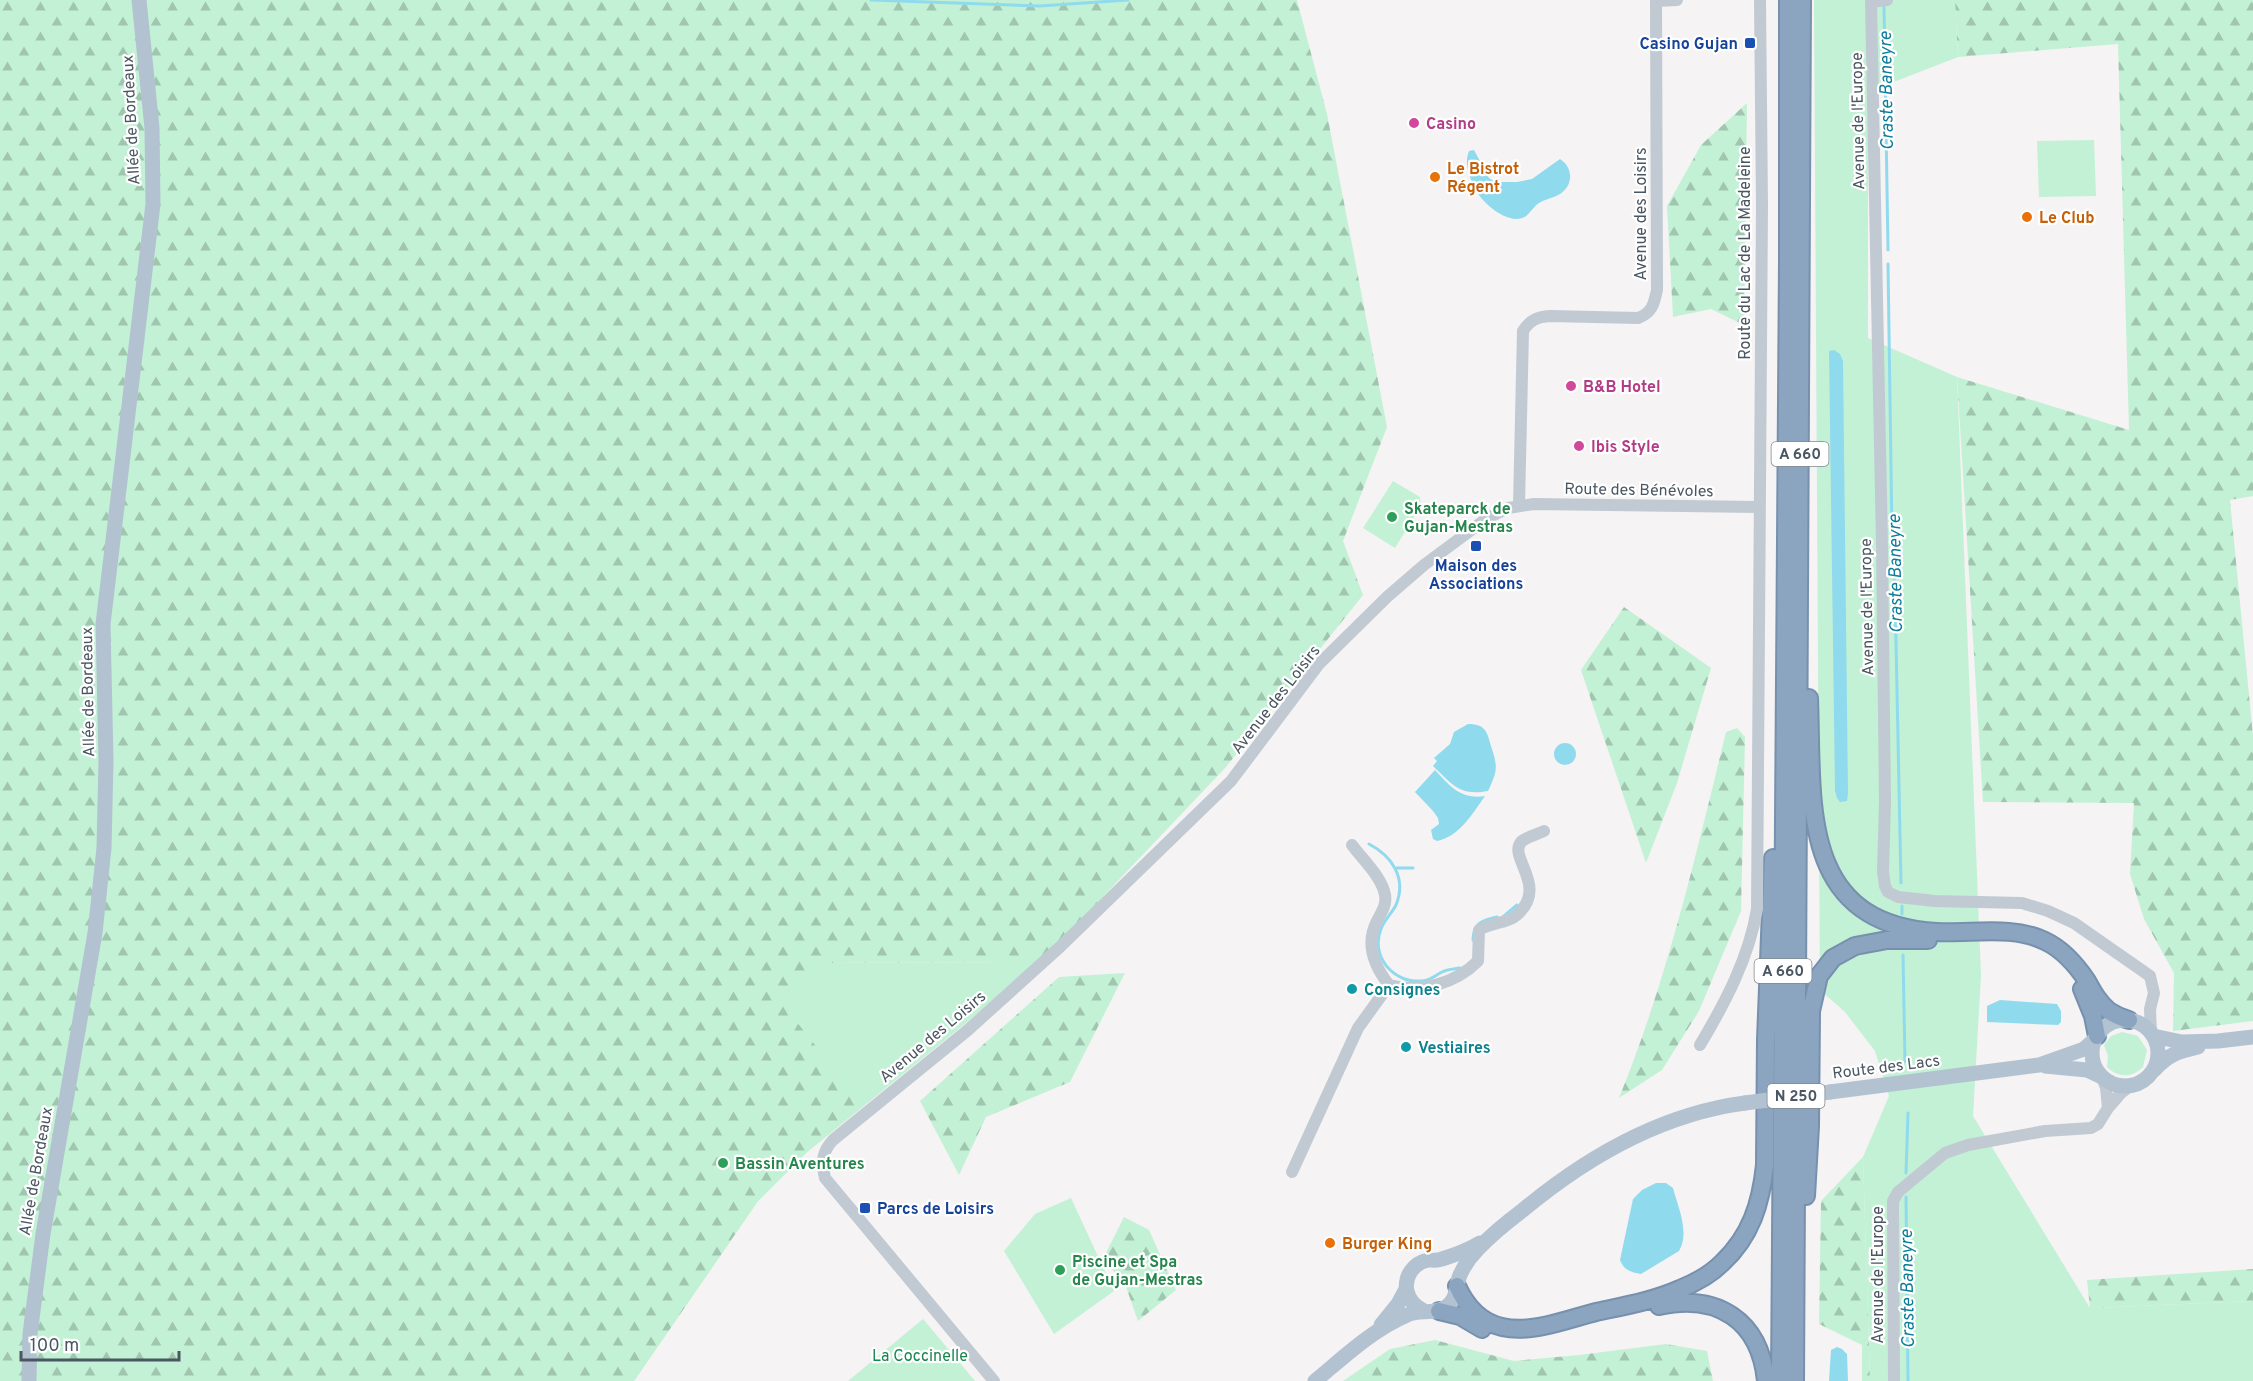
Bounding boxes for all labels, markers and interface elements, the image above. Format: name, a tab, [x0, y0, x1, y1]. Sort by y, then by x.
water label: Craste Baneyre	[1875, 31, 1900, 151]
place label: Casino Gujan	[1640, 35, 1738, 55]
marker: Casino Gujan	[1743, 36, 1757, 50]
street label: Avenue de l'Europe	[1848, 52, 1870, 190]
street label: Allée de Bordeaux	[119, 54, 145, 185]
place label: Casino	[1426, 115, 1476, 135]
marker: Casino	[1407, 116, 1421, 130]
street label: Route du Lac de La Madeleine	[1736, 146, 1756, 360]
street label: Avenue des Loisirs	[1632, 147, 1652, 281]
place label: Le Bistrot Régent	[1447, 160, 1519, 198]
marker: Le Bistrot Régent	[1428, 170, 1442, 184]
place label: Le Club	[2039, 209, 2095, 229]
marker: Le Club	[2020, 210, 2034, 224]
place label: B&B Hotel	[1583, 378, 1661, 398]
marker: B&B Hotel	[1564, 379, 1578, 393]
place label: Ibis Style	[1591, 438, 1660, 458]
marker: Ibis Style	[1572, 439, 1586, 453]
road number: A 660	[1772, 442, 1828, 466]
street label: Route des Bénévoles	[1564, 480, 1714, 502]
place label: Skateparck de Gujan-Mestras	[1404, 500, 1513, 538]
marker: Skateparck de Gujan-Mestras	[1385, 510, 1399, 524]
water label: Craste Baneyre	[1884, 514, 1909, 634]
street label: Avenue de l'Europe	[1857, 538, 1879, 676]
marker: Maison des Associations	[1469, 539, 1483, 553]
place label: Maison des Associations	[1429, 557, 1523, 595]
street label: Allée de Bordeaux	[78, 627, 100, 757]
street label: Avenue des Loisirs	[1228, 642, 1325, 759]
road number: A 660	[1754, 959, 1812, 983]
place label: Consignes	[1364, 981, 1441, 1001]
marker: Consignes	[1345, 982, 1359, 996]
street label: Avenue des Loisirs	[876, 987, 991, 1088]
place label: Vestiaires	[1418, 1039, 1491, 1059]
marker: Vestiaires	[1399, 1040, 1413, 1054]
street label: Route des Lacs	[1831, 1051, 1941, 1084]
road number: N 250	[1768, 1084, 1824, 1108]
street label: Allée de Bordeaux	[16, 1105, 58, 1237]
place label: Bassin Aventures	[735, 1155, 865, 1175]
marker: Bassin Aventures	[716, 1156, 730, 1170]
place label: Parcs de Loisirs	[877, 1200, 994, 1220]
marker: Parcs de Loisirs	[858, 1201, 872, 1215]
street label: Avenue de l'Europe	[1869, 1206, 1889, 1344]
water label: Craste Baneyre	[1896, 1229, 1921, 1349]
place label: Burger King	[1342, 1235, 1432, 1255]
marker: Burger King	[1323, 1236, 1337, 1250]
place label: Piscine et Spa de Gujan-Mestras	[1072, 1253, 1203, 1291]
marker: Piscine et Spa de Gujan-Mestras	[1053, 1263, 1067, 1277]
scale bar	[21, 1324, 178, 1362]
text: 100 m	[30, 1335, 79, 1358]
park label: La Coccinelle	[872, 1347, 968, 1367]

